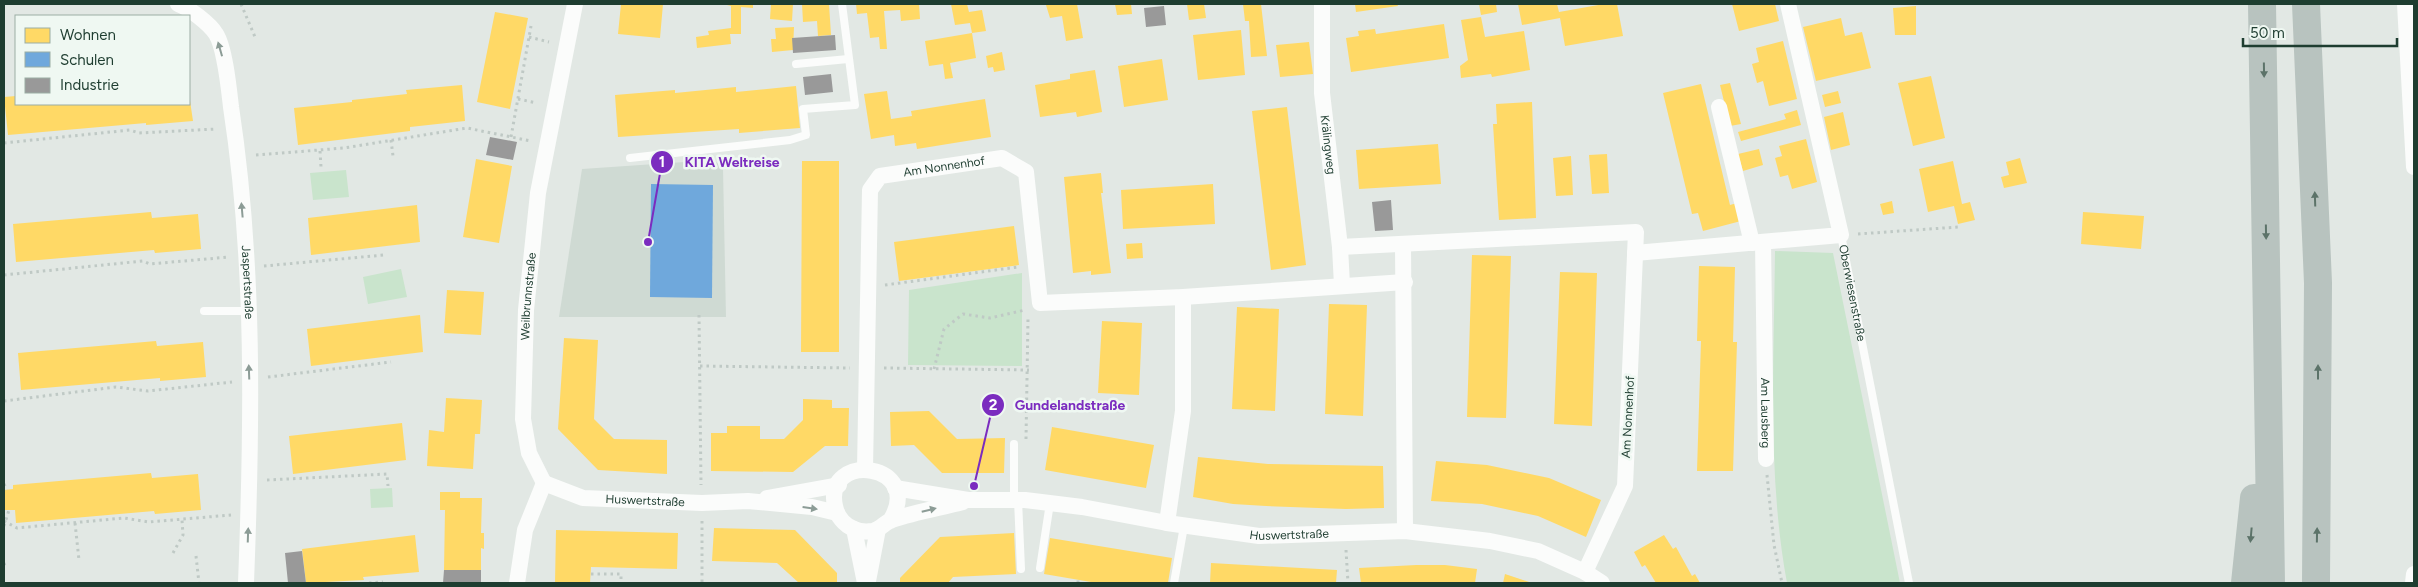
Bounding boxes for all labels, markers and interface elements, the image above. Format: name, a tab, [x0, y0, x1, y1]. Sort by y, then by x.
legend	[15, 15, 190, 105]
scale bar	[2243, 15, 2397, 47]
text: 50 m	[2250, 24, 2285, 42]
text: Wohnen	[60, 26, 116, 44]
one-way arrow	[216, 41, 224, 56]
text: Schulen	[60, 51, 114, 69]
one-way arrow	[2260, 62, 2268, 78]
text: Industrie	[60, 76, 119, 94]
street label: Krälingweg	[1318, 114, 1338, 175]
callout: KITA Weltreise	[650, 147, 790, 176]
text: 1	[659, 153, 665, 171]
text: KITA Weltreise	[684, 154, 780, 171]
street label: Am Nonnenhof	[902, 154, 986, 179]
one-way arrow	[2310, 191, 2318, 207]
one-way arrow	[238, 201, 246, 217]
one-way arrow	[2263, 225, 2271, 241]
street label: Oberwiesenstraße	[1836, 243, 1869, 343]
street label: Jaspertstraße	[239, 245, 256, 320]
street label: Weilbrunnstraße	[518, 251, 539, 340]
one-way arrow	[245, 364, 253, 380]
one-way arrow	[2314, 364, 2322, 380]
street label: Am Nonnenhof	[1619, 375, 1637, 458]
street label: Am Lausberg	[1758, 378, 1773, 448]
callout: Gundelandstraße	[980, 390, 1135, 419]
text: 2	[989, 396, 998, 414]
text: Gundelandstraße	[1015, 397, 1125, 414]
street label: Huswertstraße	[605, 492, 686, 509]
one-way arrow	[803, 504, 819, 512]
one-way arrow	[922, 506, 937, 514]
one-way arrow	[245, 526, 253, 542]
one-way arrow	[2313, 526, 2321, 542]
street label: Huswertstraße	[1249, 527, 1330, 543]
one-way arrow	[2246, 527, 2254, 543]

